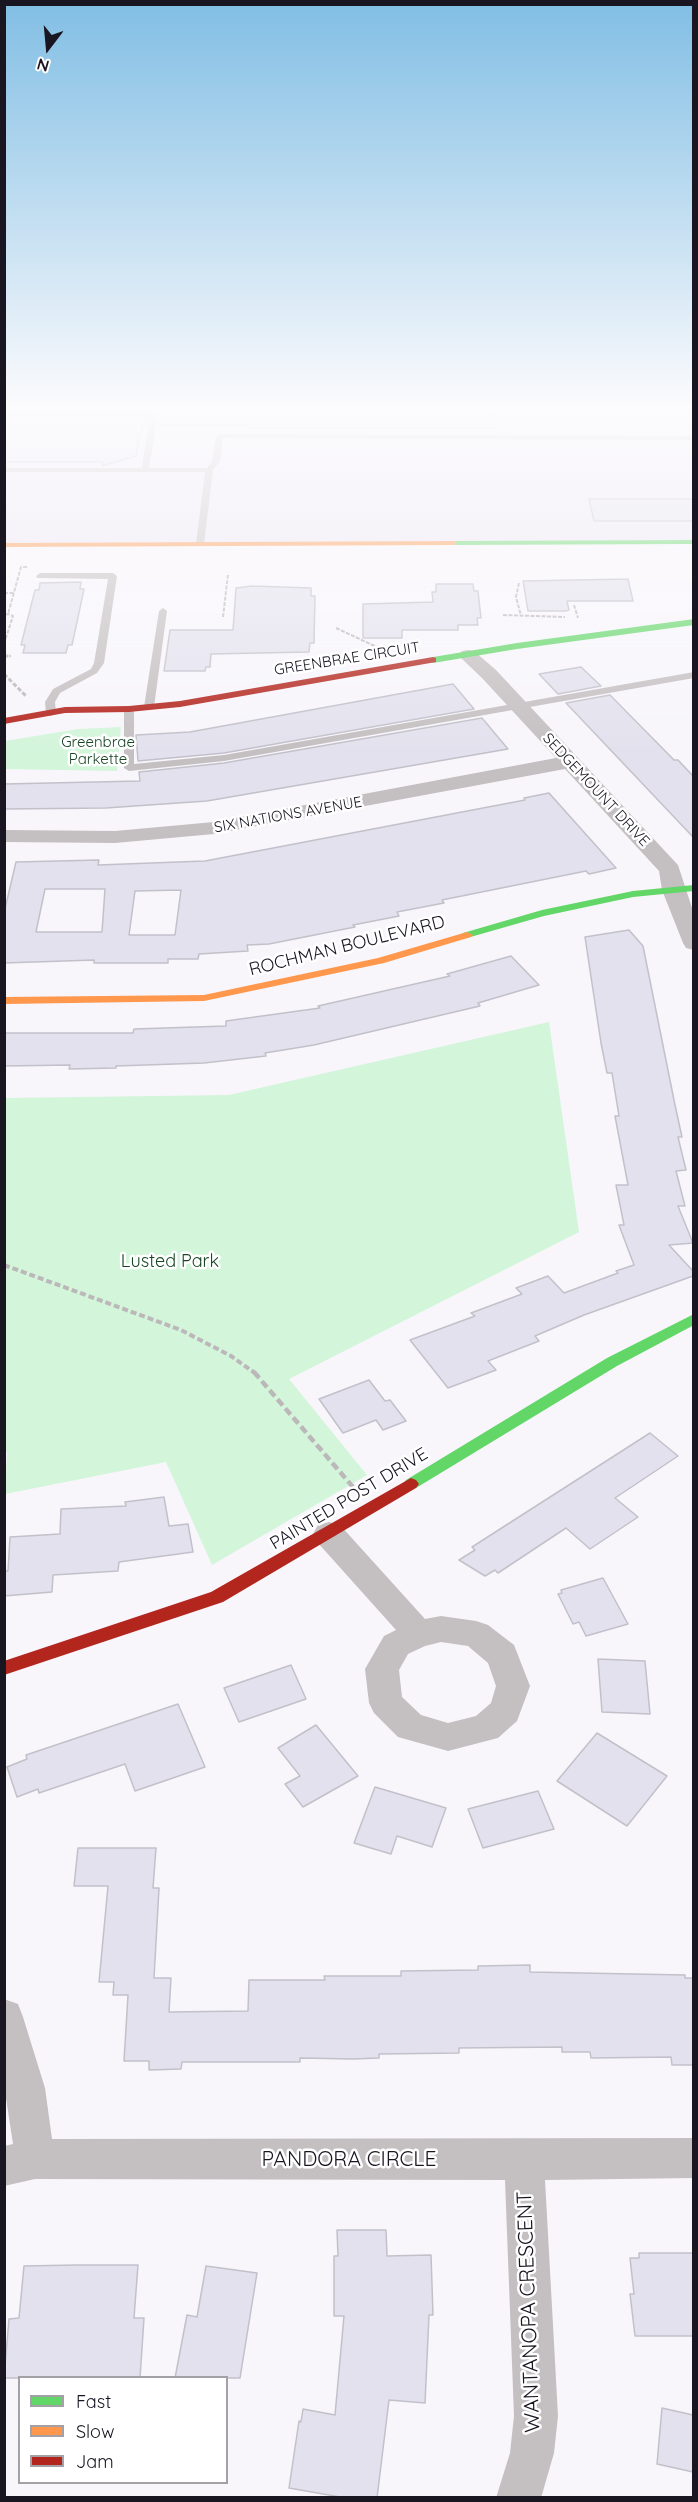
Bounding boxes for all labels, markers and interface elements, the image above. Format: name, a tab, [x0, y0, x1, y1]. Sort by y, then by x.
north arrow	[18, 18, 78, 78]
text: N	[35, 54, 51, 77]
street label: GREENBRAE CIRCUIT	[273, 639, 421, 679]
street label: SEDGEMOUNT DRIVE	[539, 730, 653, 850]
park label: Greenbrae Parkette	[61, 733, 135, 768]
street label: SIX NATIONS AVENUE	[213, 793, 363, 837]
street label: ROCHMAN BOULEVARD	[247, 911, 447, 981]
park label: Lusted Park	[121, 1251, 219, 1273]
street label: PAINTED POST DRIVE	[266, 1443, 432, 1555]
street label: PANDORA CIRCLE	[262, 2147, 436, 2173]
street label: WANTANOPA CRESCENT	[512, 2191, 546, 2433]
legend	[18, 2376, 228, 2484]
text: Fast	[76, 2390, 111, 2413]
text: Slow	[76, 2420, 114, 2443]
text: Jam	[76, 2450, 114, 2473]

